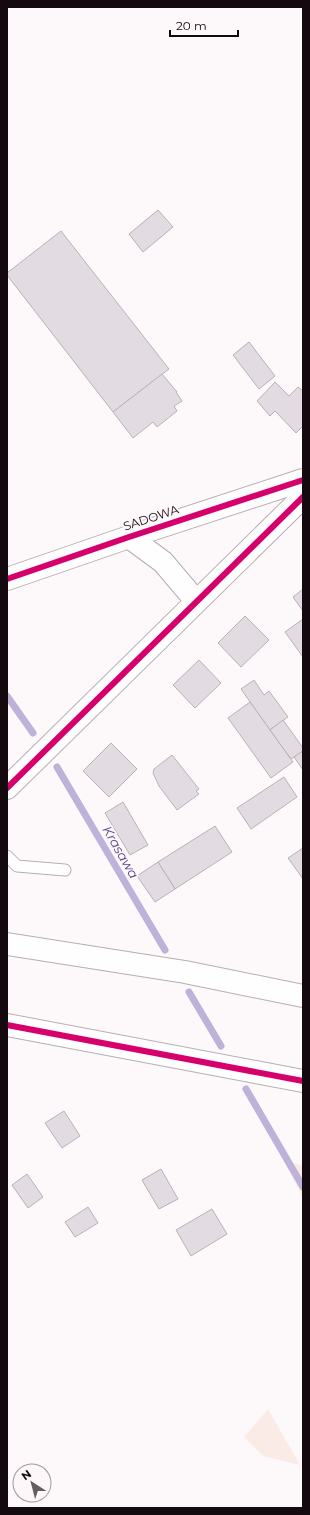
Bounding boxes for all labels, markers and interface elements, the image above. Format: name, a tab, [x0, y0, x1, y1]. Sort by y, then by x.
scale bar	[170, 12, 238, 38]
text: 20 m	[176, 18, 207, 33]
street label: SADOWA	[121, 501, 181, 533]
water label: Krasawa	[100, 823, 143, 881]
north arrow	[12, 1463, 52, 1503]
text: N	[18, 1467, 34, 1483]

